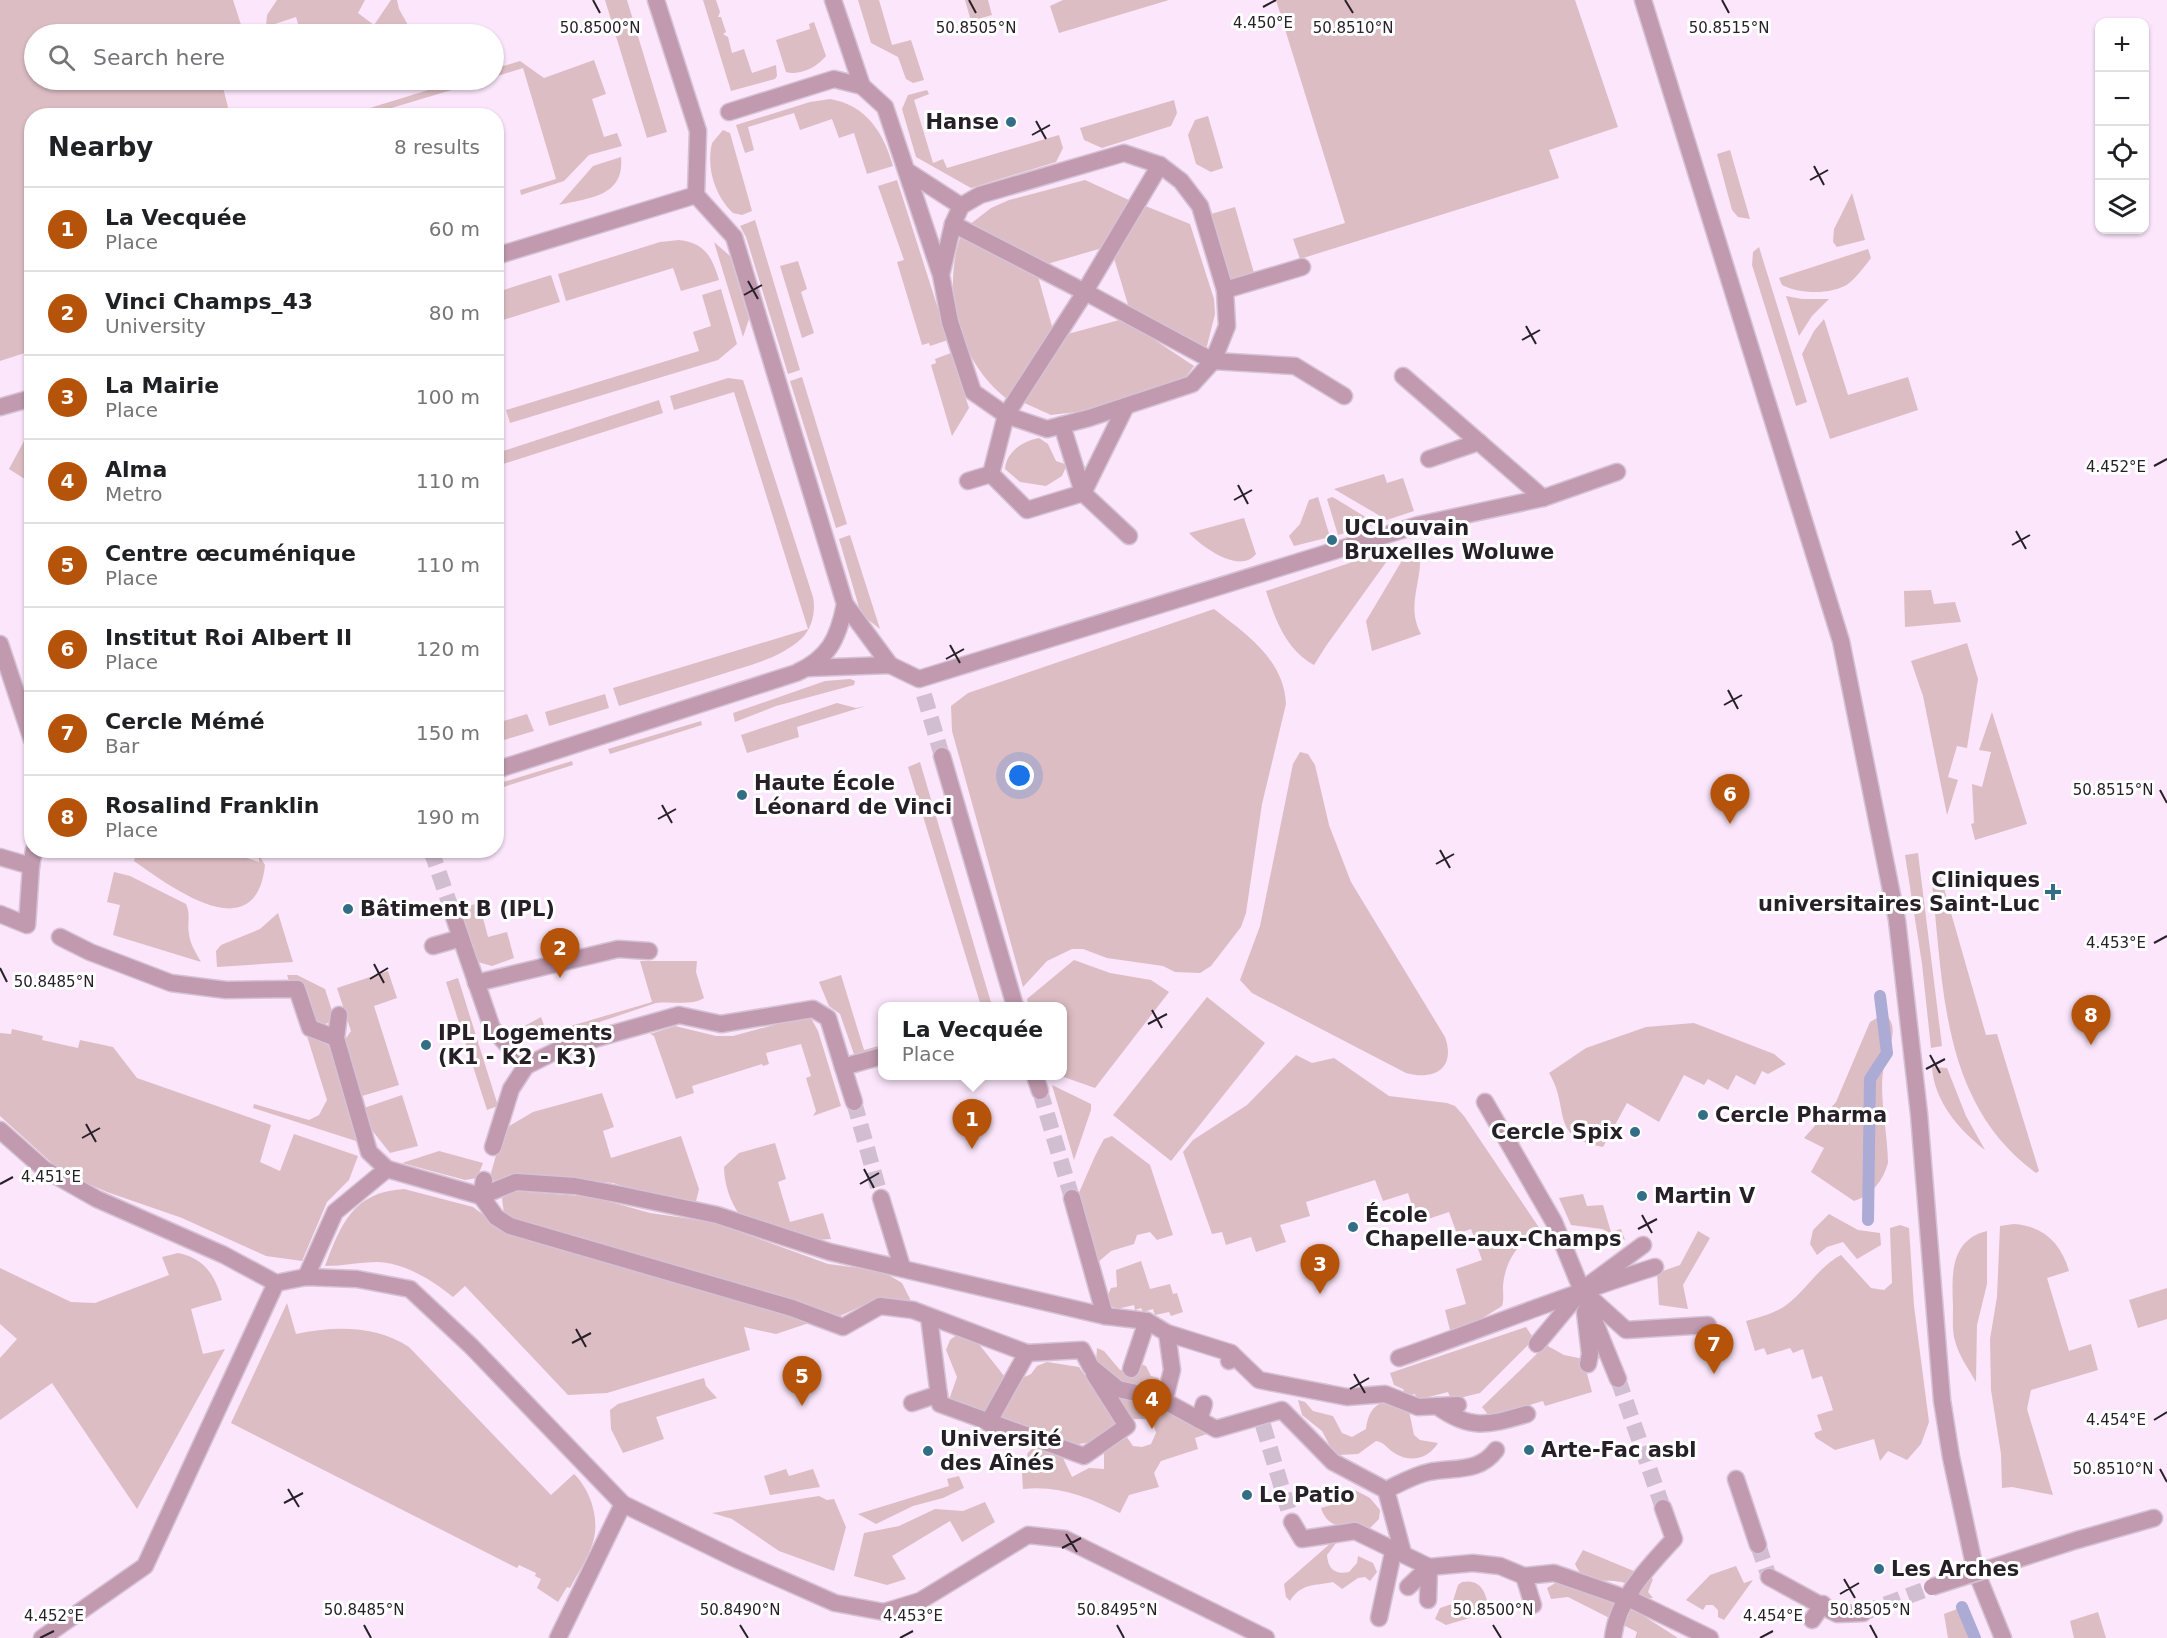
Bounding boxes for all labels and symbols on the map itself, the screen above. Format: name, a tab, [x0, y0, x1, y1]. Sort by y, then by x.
text: 4.450°E	[1233, 14, 1293, 32]
text: 50.8500°N	[560, 19, 640, 37]
text: 50.8505°N	[936, 19, 1016, 37]
text: 50.8510°N	[1313, 19, 1393, 37]
text: 50.8515°N	[1689, 19, 1769, 37]
place label: Hanse	[926, 110, 999, 134]
marker: Hanse	[1004, 115, 1018, 129]
text: 4.452°E	[2086, 458, 2146, 476]
place label: UCLouvain Bruxelles Woluwe	[1344, 516, 1554, 564]
marker: UCLouvain Bruxelles Woluwe	[1325, 533, 1339, 547]
your location	[1005, 761, 1034, 790]
place label: Haute École Léonard de Vinci	[754, 770, 952, 819]
pin: 6	[1710, 774, 1750, 824]
text: 50.8515°N	[2073, 781, 2153, 799]
marker: Haute École Léonard de Vinci	[735, 788, 749, 802]
place label: Cliniques universitaires Saint-Luc	[1758, 868, 2040, 916]
marker: Cliniques universitaires Saint-Luc	[2044, 883, 2062, 901]
place label: Bâtiment B (IPL)	[360, 897, 555, 921]
marker: Bâtiment B (IPL)	[341, 902, 355, 916]
pin: 2	[540, 928, 580, 978]
text: 4.453°E	[2086, 934, 2146, 952]
text: 50.8485°N	[14, 973, 94, 991]
pin: 8	[2072, 996, 2110, 1045]
place label: IPL Logements (K1 - K2 - K3)	[438, 1021, 613, 1069]
marker: IPL Logements (K1 - K2 - K3)	[419, 1038, 433, 1052]
pin: 1	[952, 1100, 992, 1149]
place label: Cercle Pharma	[1715, 1103, 1887, 1127]
marker: Cercle Pharma	[1696, 1108, 1710, 1122]
place label: Cercle Spix	[1491, 1120, 1623, 1144]
marker: Cercle Spix	[1628, 1125, 1642, 1139]
text: 4.451°E	[21, 1168, 81, 1186]
place label: Martin V	[1654, 1184, 1756, 1208]
marker: Martin V	[1635, 1189, 1649, 1203]
place label: École Chapelle-aux-Champs	[1365, 1202, 1622, 1251]
marker: École Chapelle-aux-Champs	[1346, 1220, 1360, 1234]
pin: 3	[1300, 1244, 1340, 1294]
pin: 7	[1694, 1324, 1734, 1374]
pin: 5	[782, 1356, 822, 1406]
pin: 4	[1132, 1380, 1172, 1429]
text: 4.454°E	[2086, 1411, 2146, 1429]
place label: Université des Aînés	[940, 1427, 1061, 1475]
place label: Arte-Fac asbl	[1541, 1438, 1697, 1462]
marker: Arte-Fac asbl	[1522, 1443, 1536, 1457]
marker: Université des Aînés	[921, 1444, 935, 1458]
text: 50.8510°N	[2073, 1460, 2153, 1478]
place label: Le Patio	[1259, 1483, 1355, 1507]
marker: Le Patio	[1240, 1488, 1254, 1502]
place label: Les Arches	[1891, 1557, 2019, 1581]
marker: Les Arches	[1872, 1562, 1886, 1576]
text: 50.8485°N	[324, 1601, 404, 1619]
text: 50.8490°N	[700, 1601, 780, 1619]
text: 50.8495°N	[1077, 1601, 1157, 1619]
text: 50.8500°N	[1453, 1601, 1533, 1619]
text: 50.8505°N	[1830, 1601, 1910, 1619]
text: 4.452°E	[24, 1607, 84, 1625]
text: 4.453°E	[883, 1607, 943, 1625]
text: 4.454°E	[1743, 1607, 1803, 1625]

